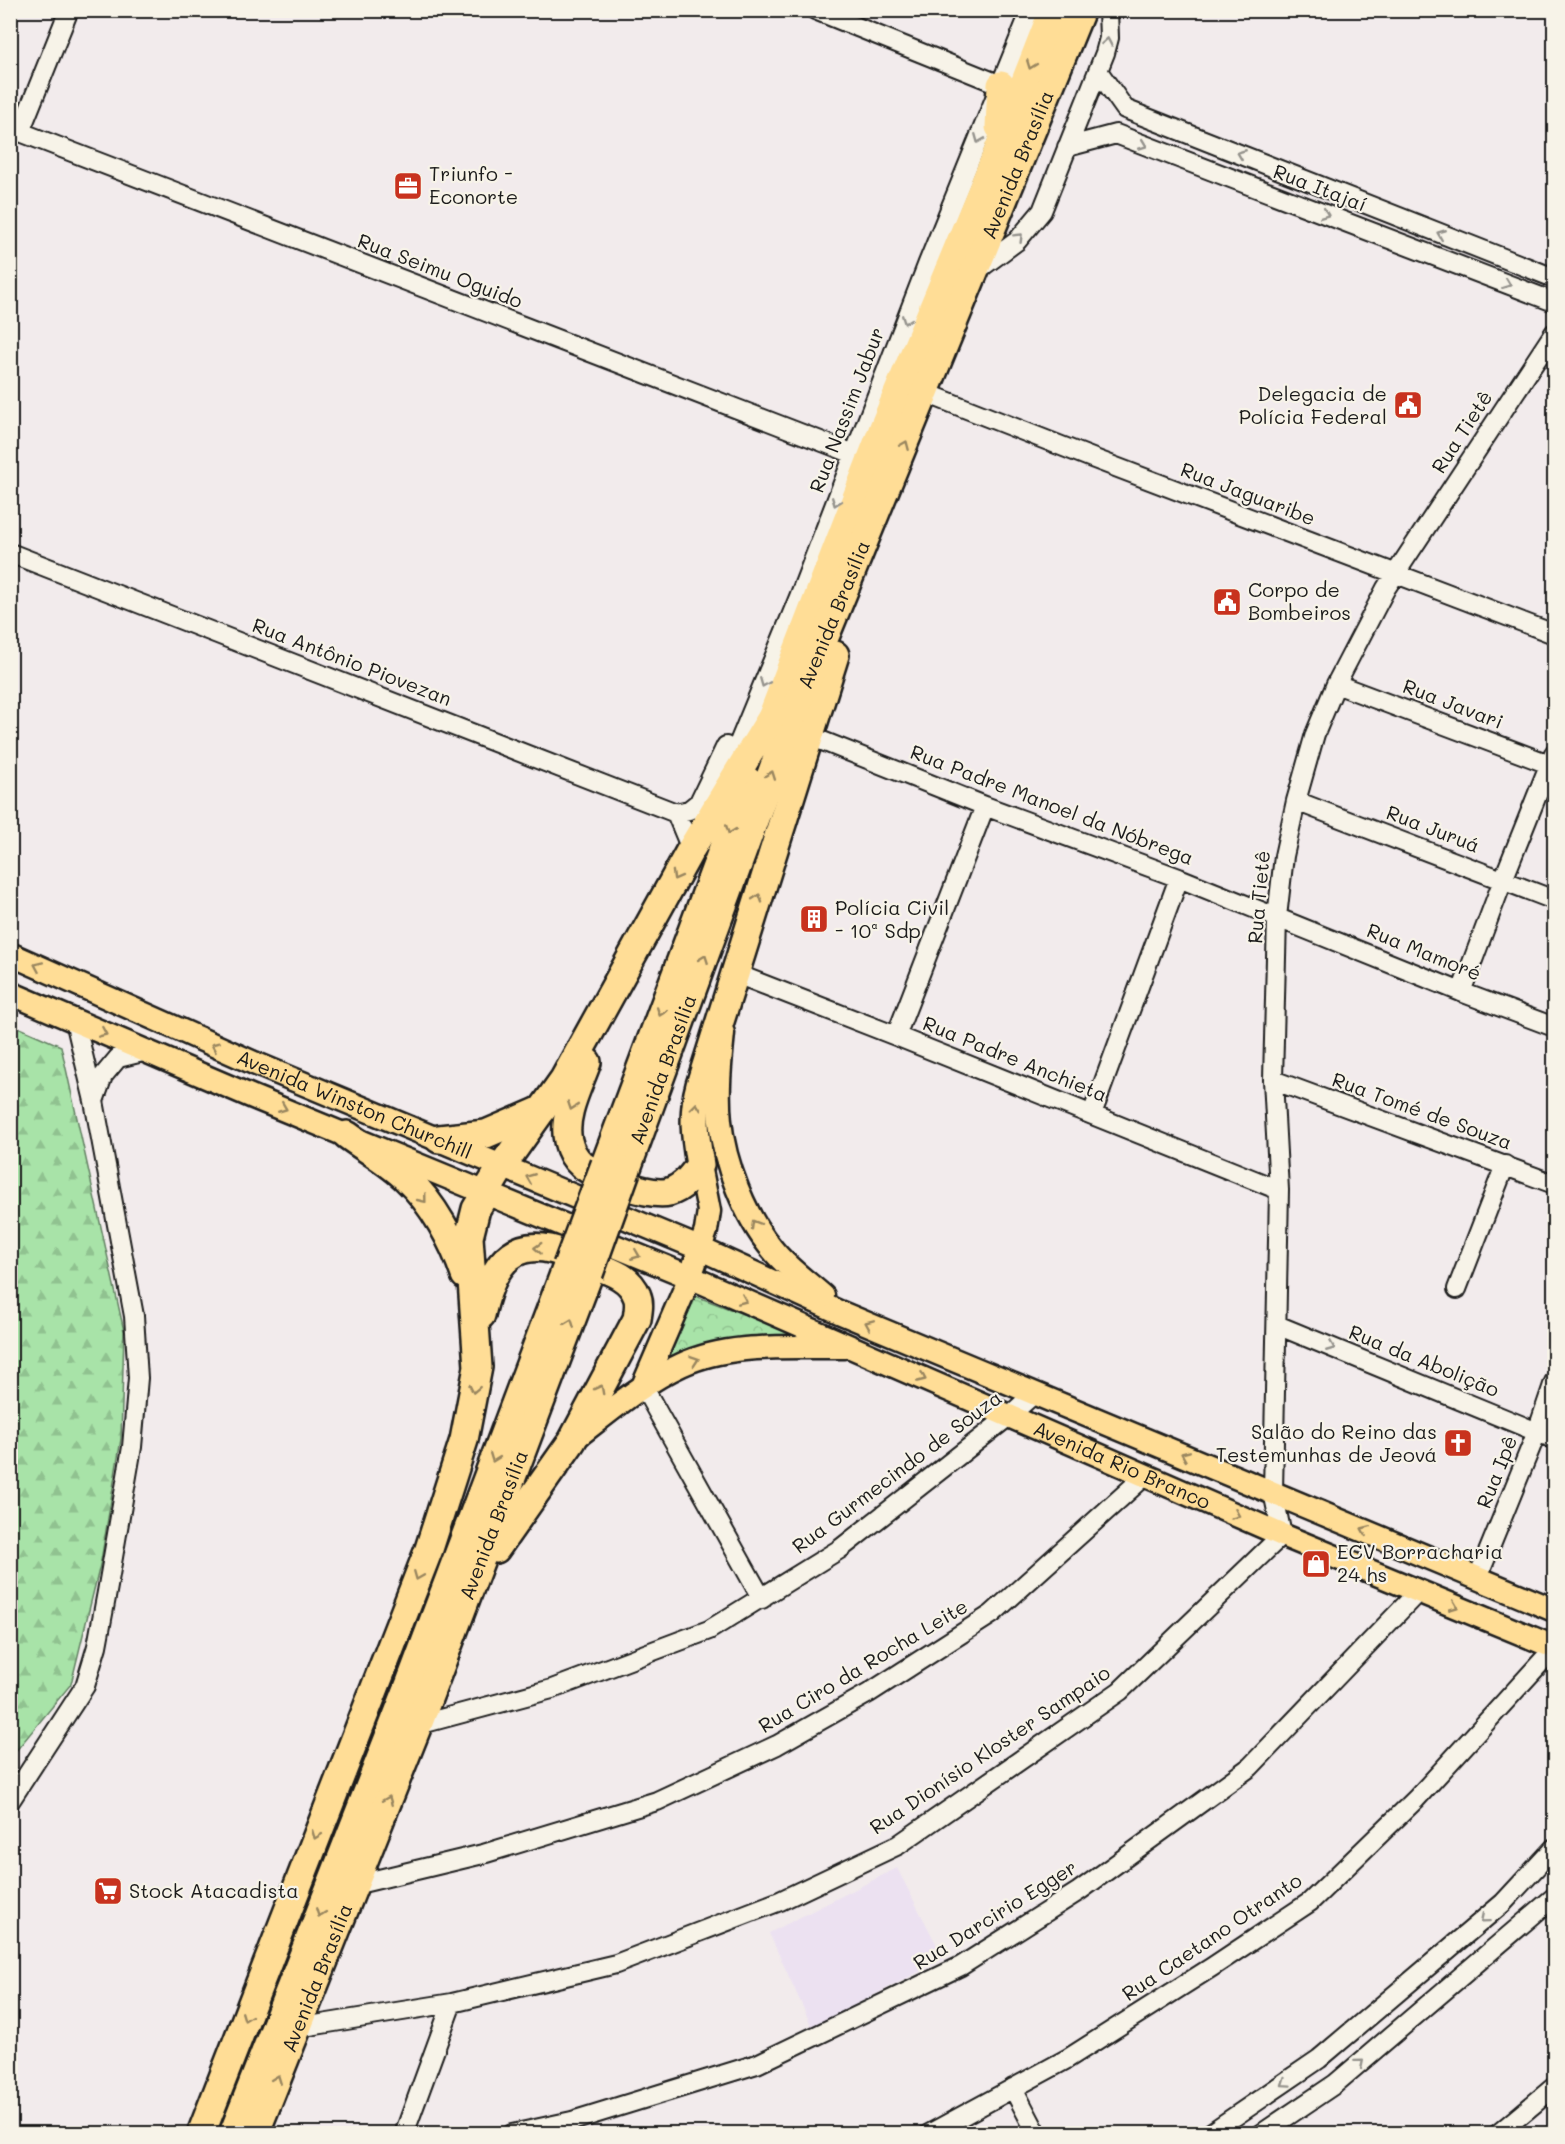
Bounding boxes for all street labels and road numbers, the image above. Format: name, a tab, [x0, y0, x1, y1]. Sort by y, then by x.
street label: Avenida Brasília	[975, 86, 1059, 243]
street label: Rua Itajaí	[1270, 157, 1371, 217]
street label: Rua Seimu Oguido	[354, 227, 527, 314]
street label: Rua Nassim Jabur	[803, 323, 890, 496]
street label: Rua Tietê	[1425, 385, 1498, 478]
street label: Rua Jaguaribe	[1177, 455, 1319, 531]
street label: Avenida Brasília	[791, 536, 875, 692]
street label: Rua Antônio Piovezan	[249, 611, 456, 711]
street label: Rua Javari	[1400, 672, 1507, 734]
street label: Rua Padre Manoel da Nóbrega	[907, 738, 1198, 870]
street label: Rua Juruá	[1383, 798, 1484, 858]
street label: Rua Tietê	[1241, 849, 1275, 945]
street label: Rua Mamoré	[1363, 916, 1485, 986]
street label: Avenida Brasília	[623, 990, 701, 1148]
street label: Rua Padre Anchieta	[919, 1009, 1111, 1107]
street label: Avenida Winston Churchill	[233, 1043, 476, 1164]
street label: Rua Tomé de Souza	[1329, 1065, 1516, 1155]
street label: Rua da Abolição	[1345, 1318, 1503, 1402]
street label: Rua Gurmecindo de Souza	[786, 1384, 1006, 1559]
street label: Avenida Rio Branco	[1030, 1414, 1215, 1514]
street label: Rua Ipê	[1470, 1431, 1522, 1512]
street label: Avenida Brasília	[453, 1446, 533, 1603]
street label: Rua Ciro da Rocha Leite	[753, 1592, 972, 1738]
street label: Rua Dionísio Kloster Sampaio	[864, 1659, 1115, 1840]
street label: Rua Darcirio Egger	[908, 1853, 1081, 1975]
street label: Rua Caetano Otranto	[1117, 1866, 1306, 2006]
street label: Avenida Brasília	[275, 1899, 358, 2056]

